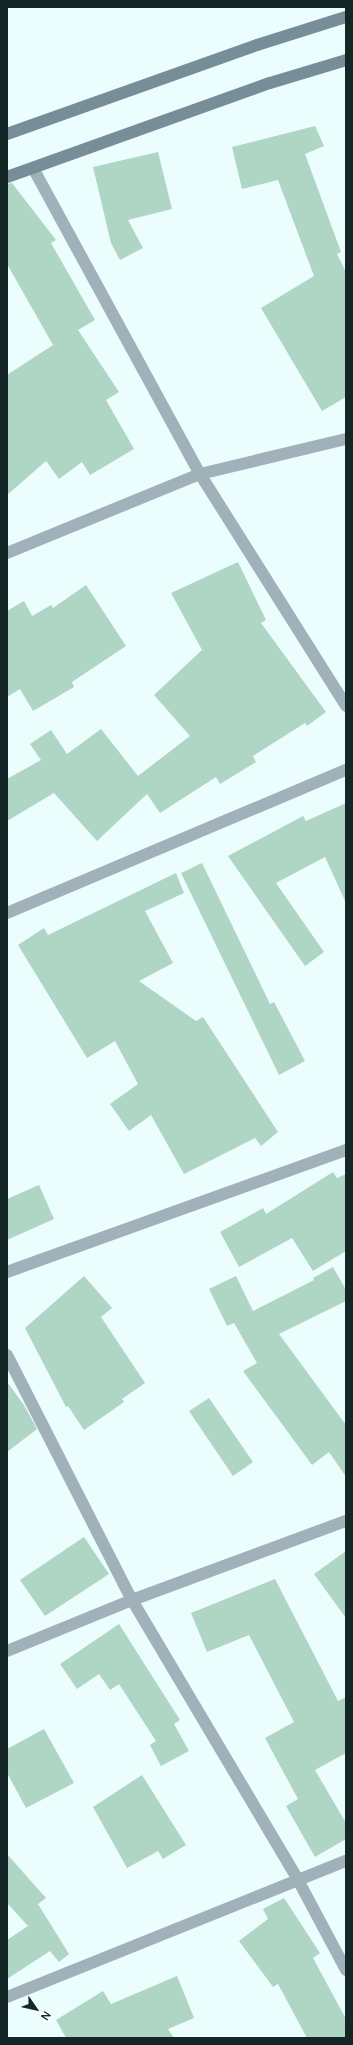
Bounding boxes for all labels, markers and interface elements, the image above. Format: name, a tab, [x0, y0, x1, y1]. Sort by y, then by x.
north arrow	[16, 1989, 56, 2029]
text: N	[38, 2009, 55, 2023]

